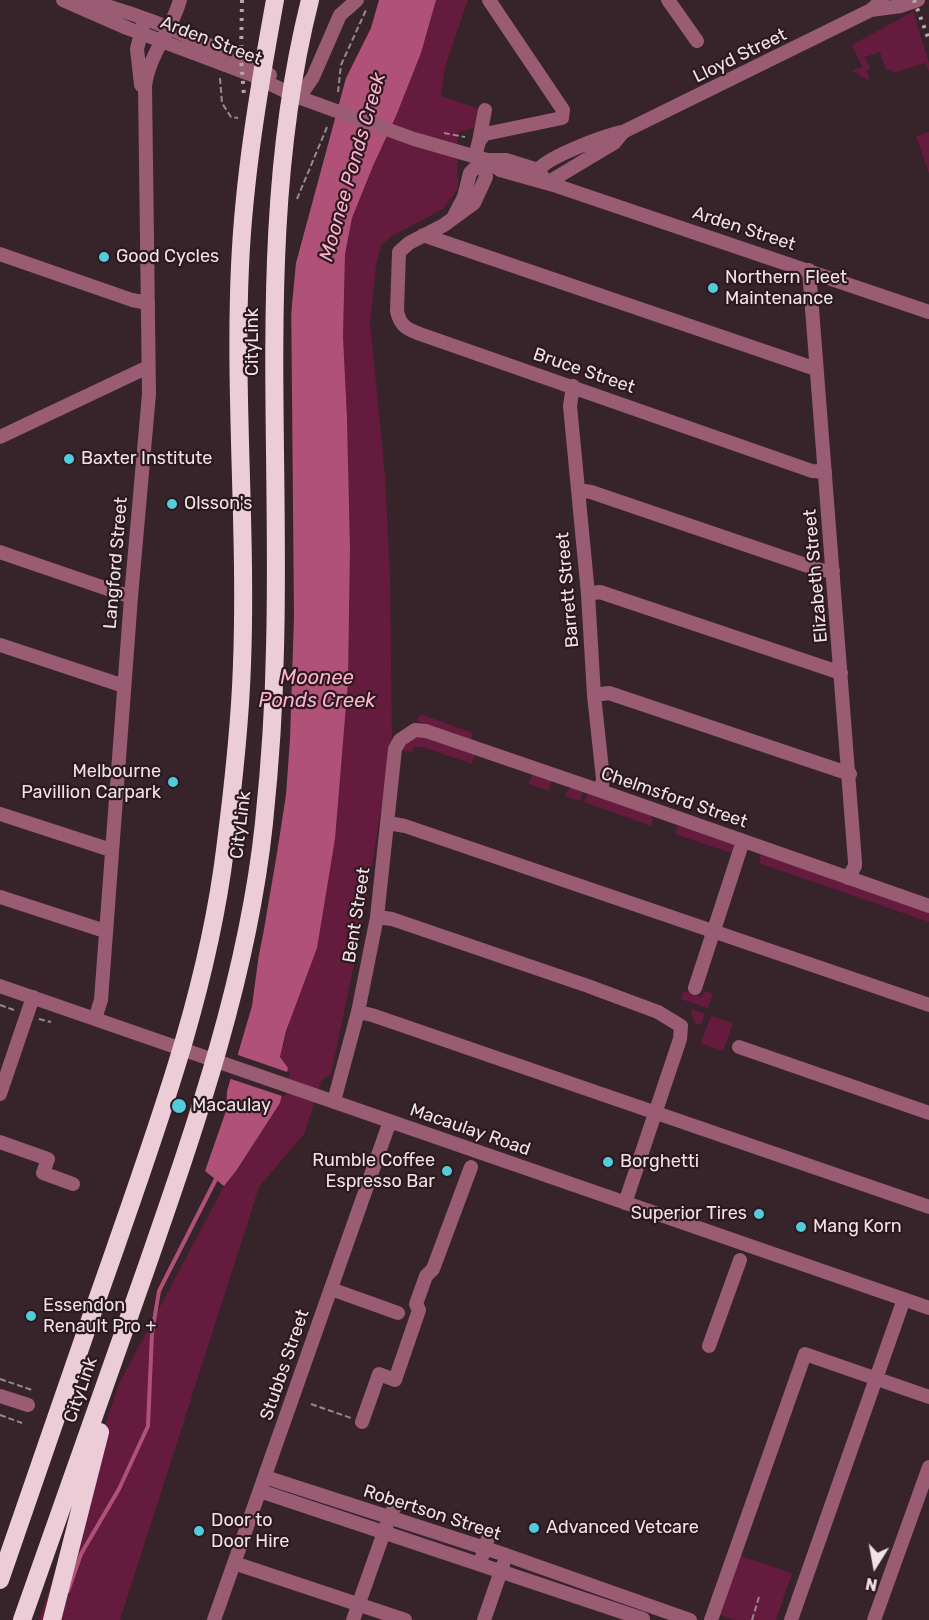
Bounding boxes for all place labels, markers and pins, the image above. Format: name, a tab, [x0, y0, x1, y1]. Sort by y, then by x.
place label: Good Cycles	[116, 246, 219, 268]
marker: Good Cycles	[97, 250, 111, 264]
place label: Northern Fleet Maintenance	[725, 267, 847, 310]
marker: Northern Fleet Maintenance	[706, 281, 720, 295]
place label: Baxter Institute	[81, 448, 212, 470]
marker: Baxter Institute	[62, 452, 76, 466]
place label: Olsson's	[184, 493, 252, 515]
marker: Olsson's	[165, 497, 179, 511]
place label: Melbourne Pavillion Carpark	[21, 761, 161, 804]
marker: Melbourne Pavillion Carpark	[166, 775, 180, 789]
place label: Macaulay	[192, 1095, 271, 1117]
marker: Macaulay	[170, 1097, 188, 1115]
place label: Rumble Coffee Espresso Bar	[312, 1150, 435, 1192]
place label: Borghetti	[620, 1151, 699, 1173]
marker: Borghetti	[601, 1155, 615, 1169]
marker: Rumble Coffee Espresso Bar	[440, 1164, 454, 1178]
place label: Superior Tires	[631, 1203, 747, 1225]
marker: Superior Tires	[752, 1207, 766, 1221]
place label: Mang Korn	[813, 1216, 902, 1238]
marker: Mang Korn	[794, 1220, 808, 1234]
place label: Essendon Renault Pro +	[43, 1295, 156, 1338]
marker: Essendon Renault Pro +	[24, 1309, 38, 1323]
place label: Door to Door Hire	[211, 1510, 289, 1552]
place label: Advanced Vetcare	[546, 1517, 699, 1539]
marker: Advanced Vetcare	[527, 1521, 541, 1535]
marker: Door to Door Hire	[192, 1524, 206, 1538]

